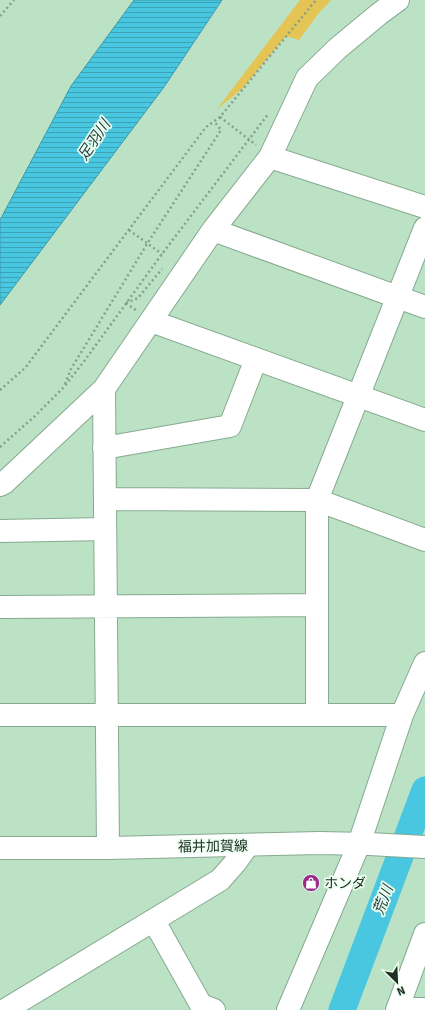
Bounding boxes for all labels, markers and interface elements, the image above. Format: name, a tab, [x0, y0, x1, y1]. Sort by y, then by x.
water label: 足羽川	[74, 115, 115, 164]
street label: 福井加賀線	[178, 837, 248, 856]
shop icon: ホンダ	[301, 873, 321, 893]
place label: ホンダ	[324, 875, 366, 892]
water label: 荒川	[369, 881, 397, 917]
north arrow	[377, 962, 417, 1002]
text: N	[395, 983, 407, 998]

